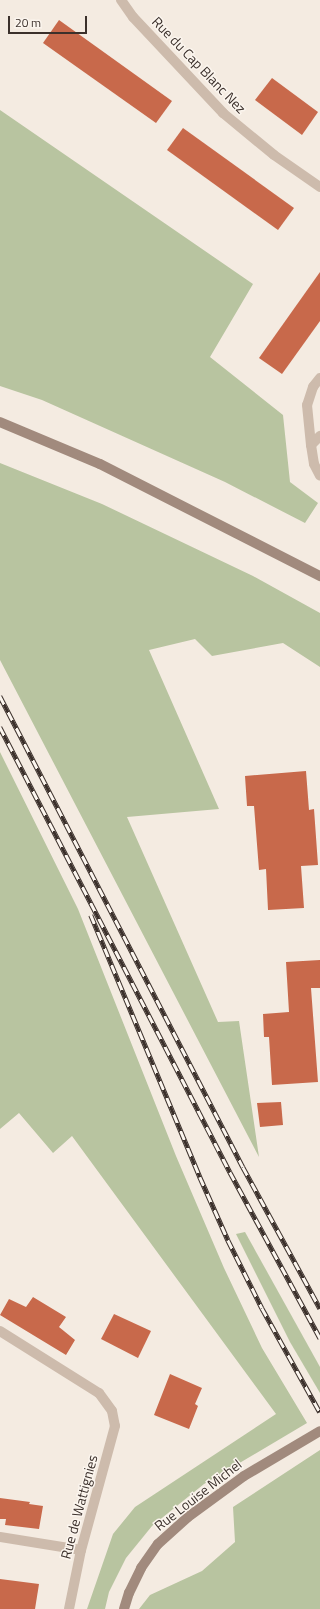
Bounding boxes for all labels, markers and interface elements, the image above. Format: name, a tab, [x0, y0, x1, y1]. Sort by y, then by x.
scale bar	[10, 8, 89, 34]
text: 20 m	[15, 13, 41, 32]
street label: Rue du Cap Blanc Nez	[149, 13, 249, 117]
street label: Rue de Wattignies	[57, 1453, 101, 1561]
street label: Rue Louise Michel	[151, 1456, 245, 1534]

